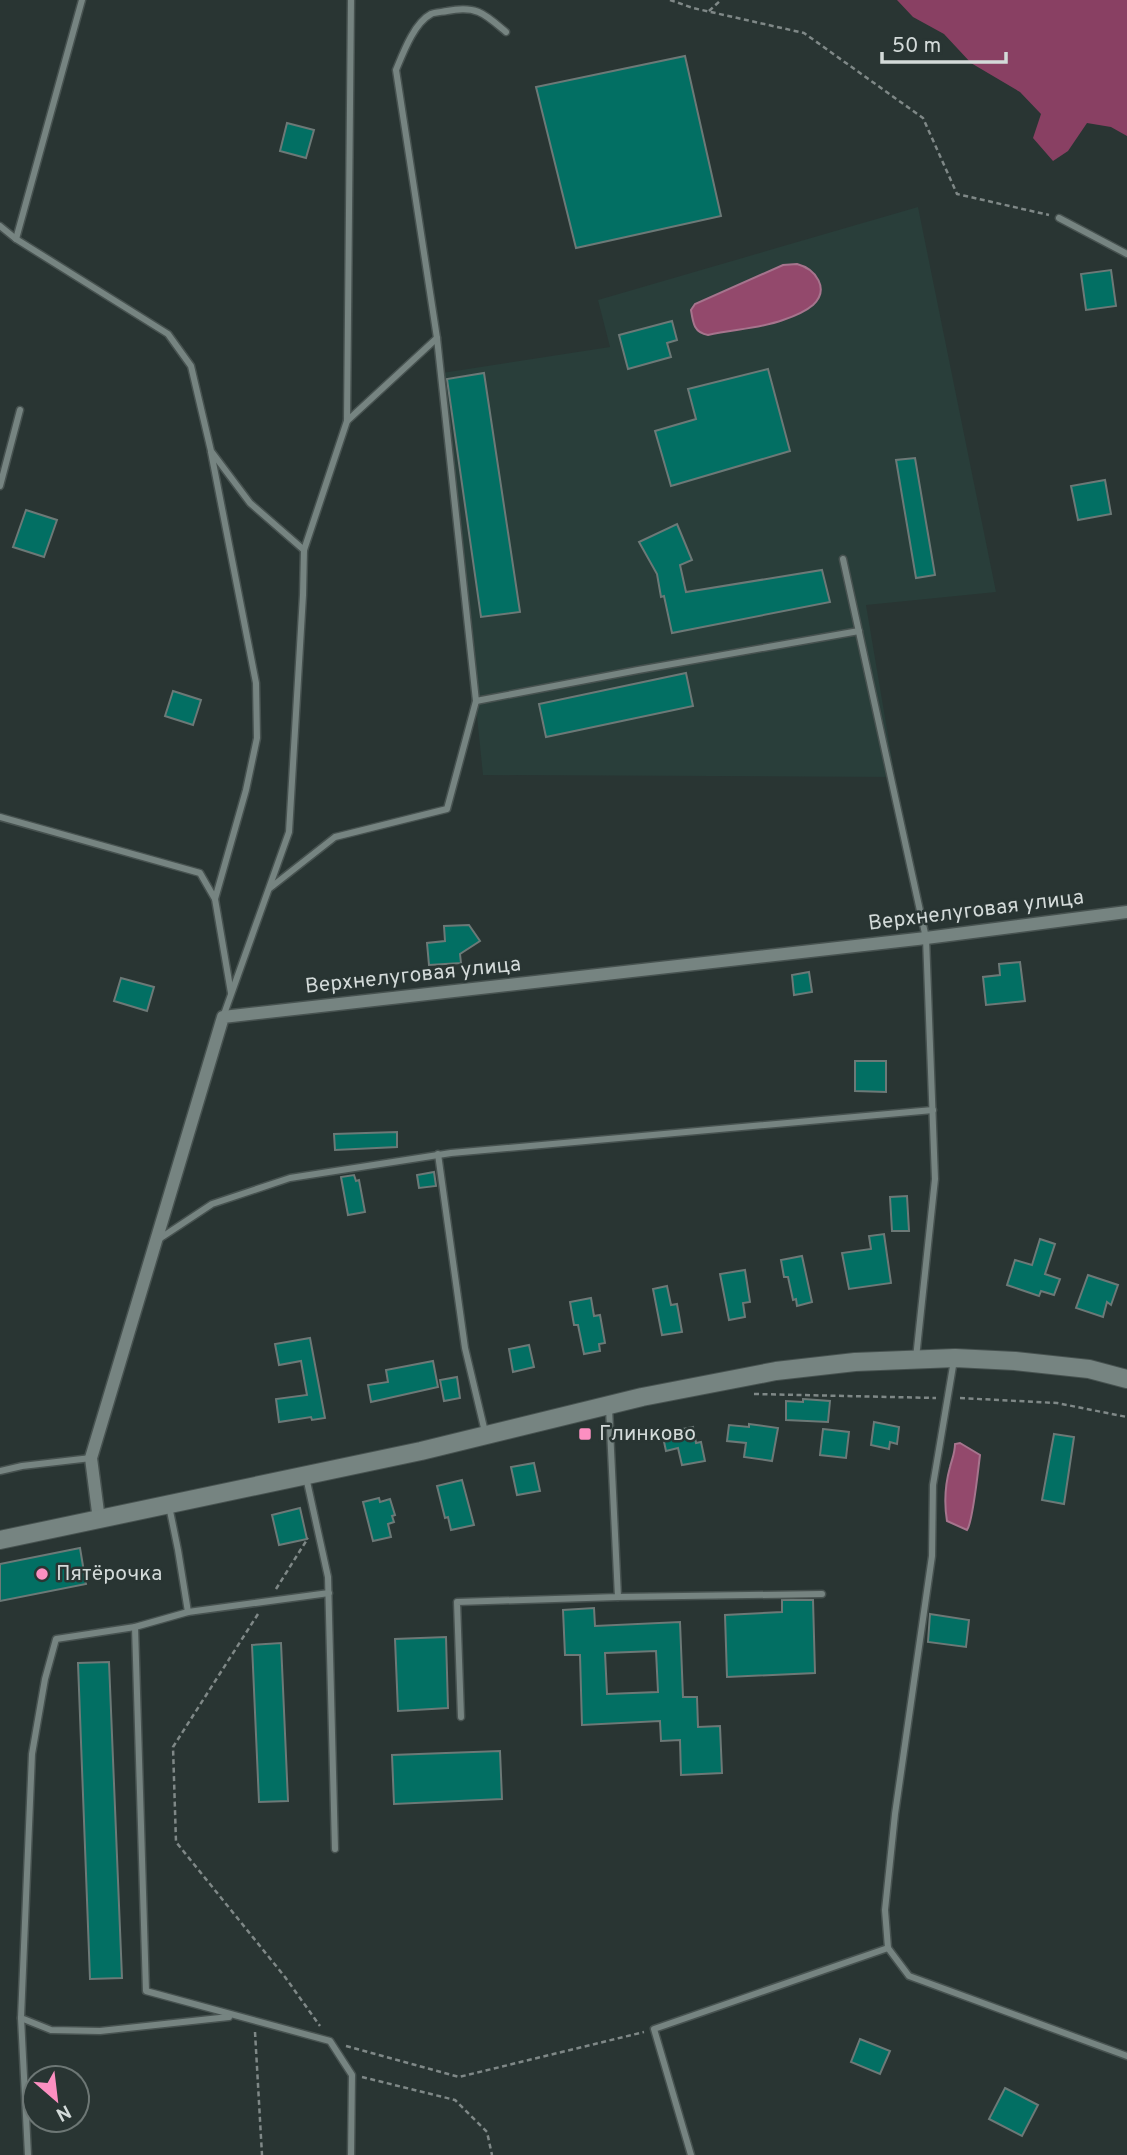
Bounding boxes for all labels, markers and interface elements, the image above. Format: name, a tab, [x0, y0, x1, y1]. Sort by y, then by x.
scale bar	[882, 21, 1006, 65]
text: 50 m	[892, 33, 941, 60]
street label: Верхнелуговая улица	[867, 884, 1085, 938]
street label: Верхнелуговая улица	[304, 951, 522, 1001]
place label: Глинково	[599, 1421, 696, 1448]
marker: Глинково	[577, 1426, 593, 1442]
place label: Пятёрочка	[56, 1561, 162, 1588]
marker: Пятёрочка	[34, 1566, 50, 1582]
north arrow	[21, 2064, 91, 2134]
text: N	[51, 2098, 75, 2126]

